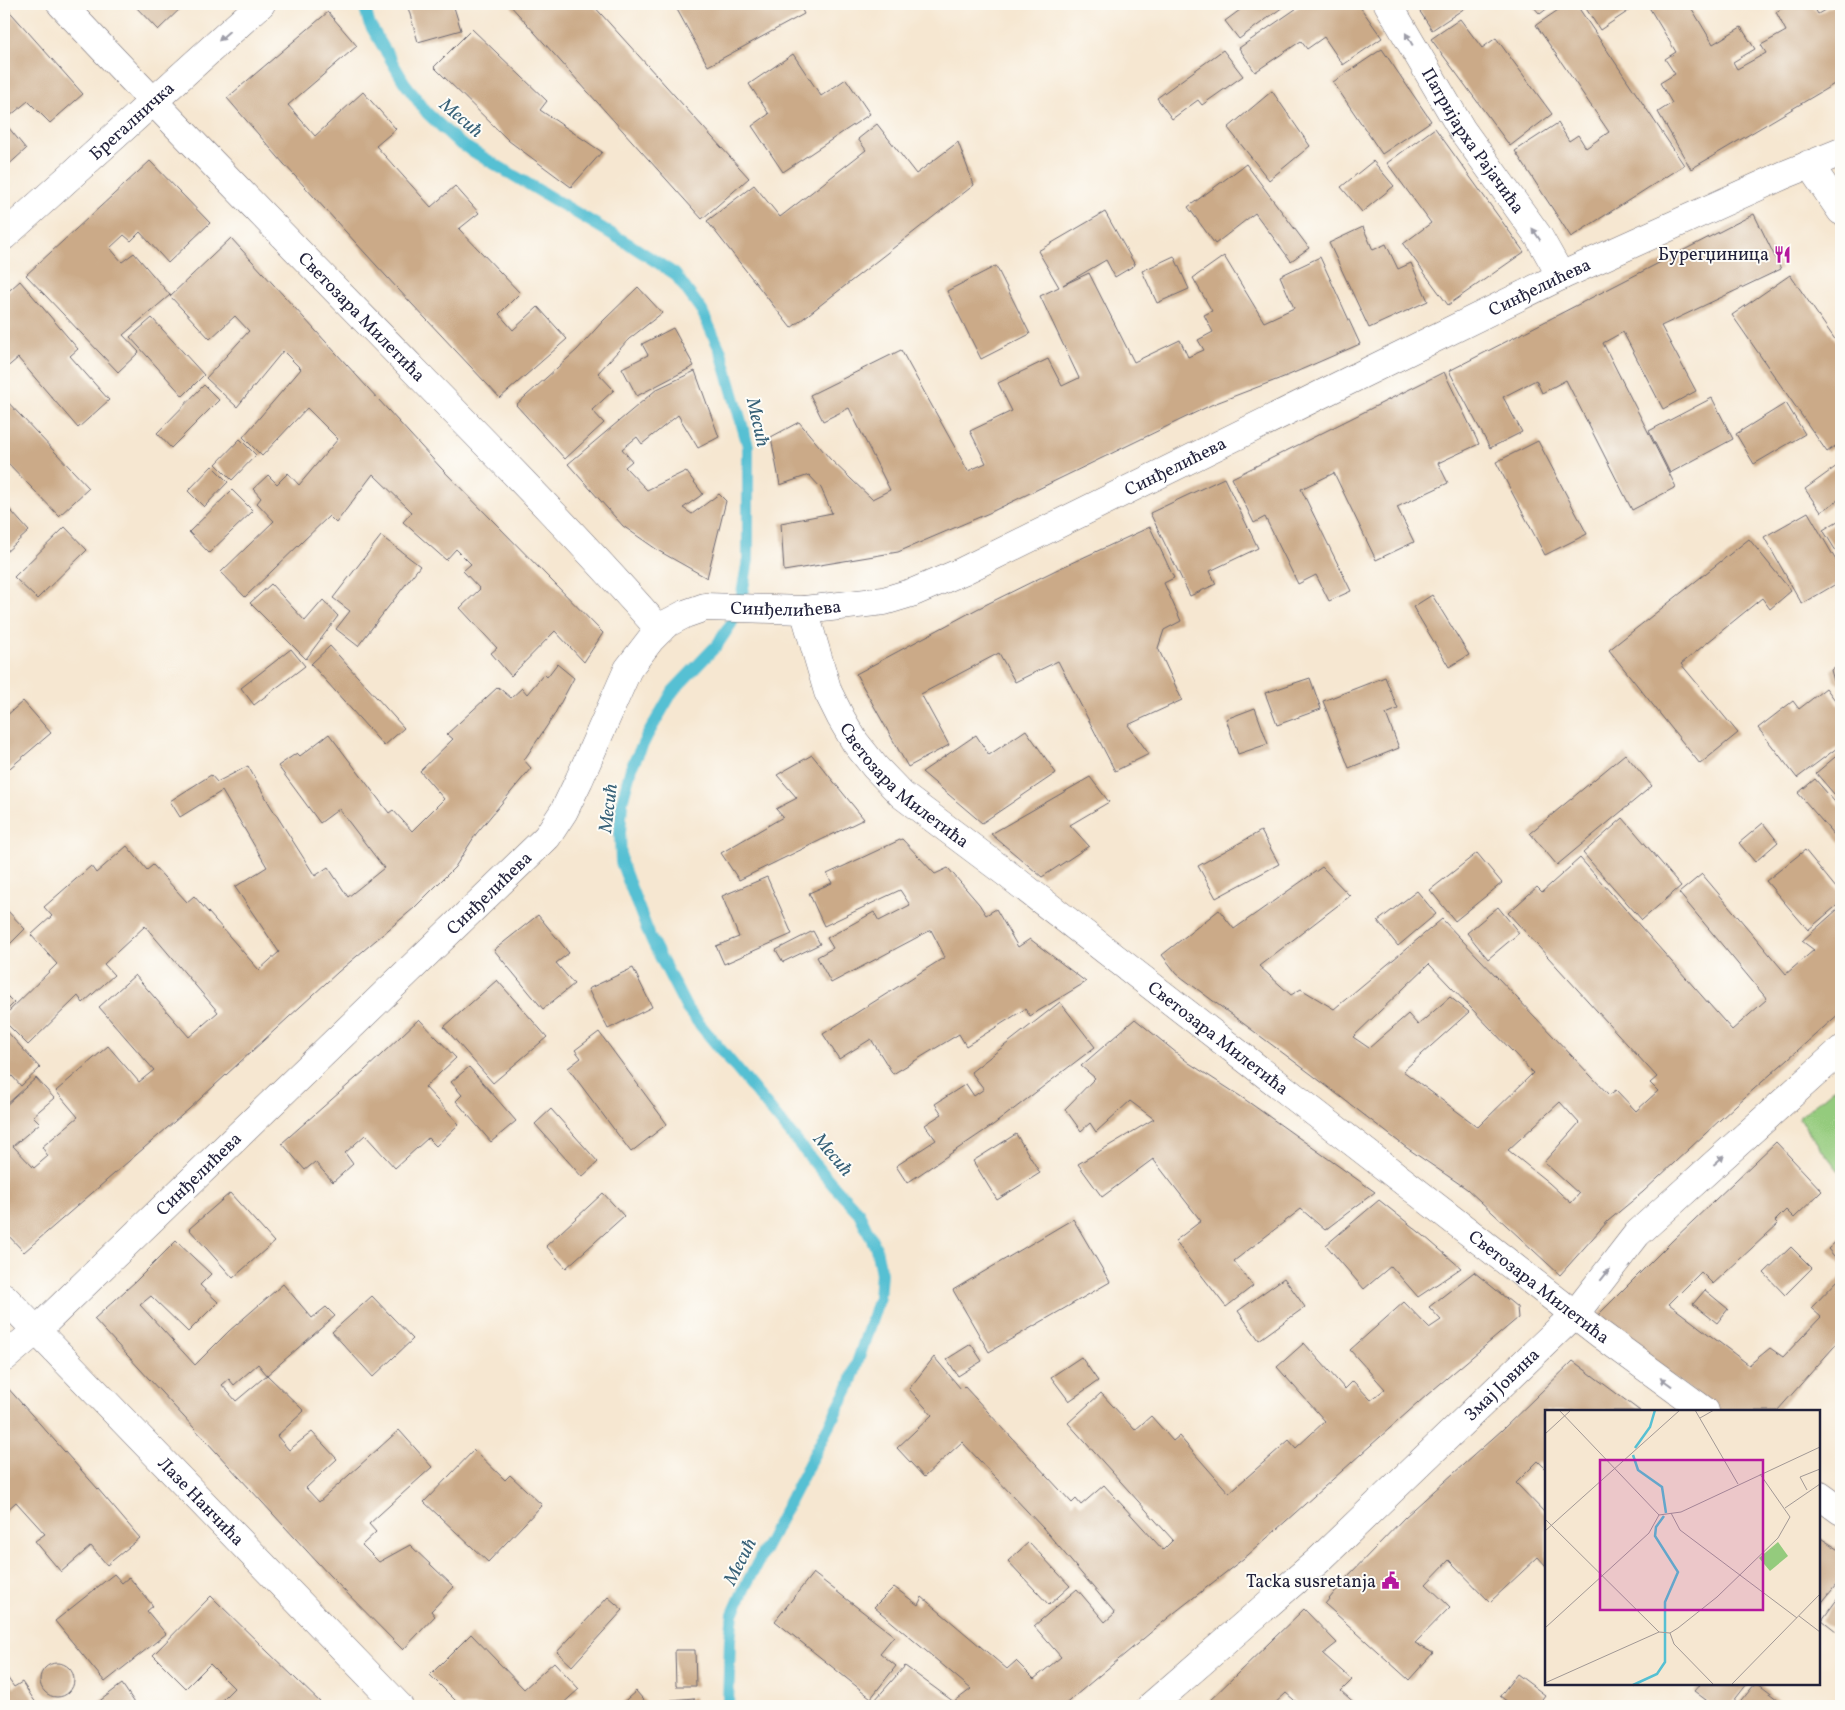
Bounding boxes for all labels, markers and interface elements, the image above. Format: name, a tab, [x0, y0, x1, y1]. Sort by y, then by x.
one-way arrow	[219, 30, 231, 42]
one-way arrow	[1405, 32, 1413, 47]
street label: Патријарха Рајачића	[1414, 64, 1529, 219]
street label: Брегалничка	[85, 77, 181, 167]
water label: Месић	[433, 92, 488, 144]
one-way arrow	[1531, 227, 1541, 240]
place label: Бурегџиница	[1658, 243, 1769, 268]
restaurant icon: Бурегџиница	[1773, 244, 1793, 264]
street label: Светозара Милетића	[292, 247, 430, 388]
street label: Синђелићева	[1485, 253, 1595, 324]
water label: Месић	[739, 395, 775, 449]
street label: Синђелићева	[1121, 432, 1231, 503]
street label: Синђелићева	[730, 595, 843, 624]
street label: Светозара Милетића	[832, 719, 974, 855]
water label: Месић	[593, 782, 625, 835]
street label: Синђелићева	[442, 847, 539, 942]
street label: Светозара Милетића	[1142, 976, 1293, 1102]
street label: Синђелићева	[151, 1127, 248, 1222]
water label: Месић	[806, 1127, 858, 1183]
one-way arrow	[1713, 1154, 1725, 1166]
street label: Светозара Милетића	[1462, 1225, 1614, 1351]
one-way arrow	[1600, 1268, 1610, 1282]
street label: Змај Јовина	[1460, 1343, 1546, 1428]
one-way arrow	[1660, 1377, 1673, 1388]
inset map	[1545, 1410, 1820, 1685]
street label: Лазе Нанчића	[151, 1452, 249, 1552]
water label: Месић	[718, 1534, 764, 1591]
place label: Tacka susretanja	[1246, 1570, 1376, 1595]
public building icon: Tacka susretanja	[1380, 1571, 1400, 1591]

